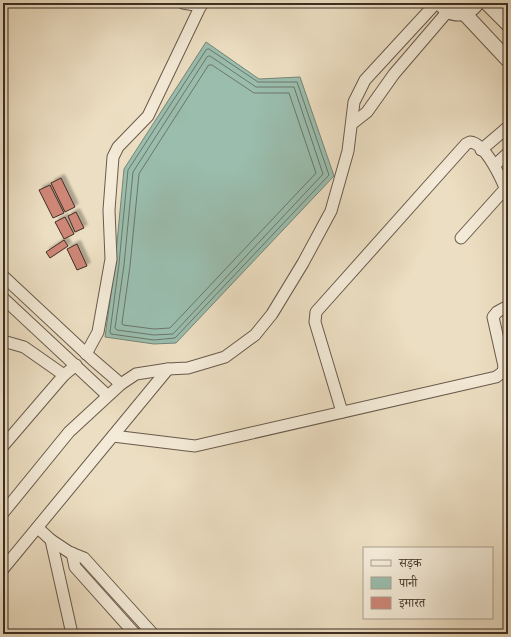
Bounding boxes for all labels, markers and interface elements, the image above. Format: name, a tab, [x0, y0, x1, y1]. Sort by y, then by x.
legend	[363, 547, 493, 619]
text: सड़क	[398, 556, 423, 570]
text: पानी	[398, 575, 418, 590]
text: इमारत	[398, 596, 426, 610]

